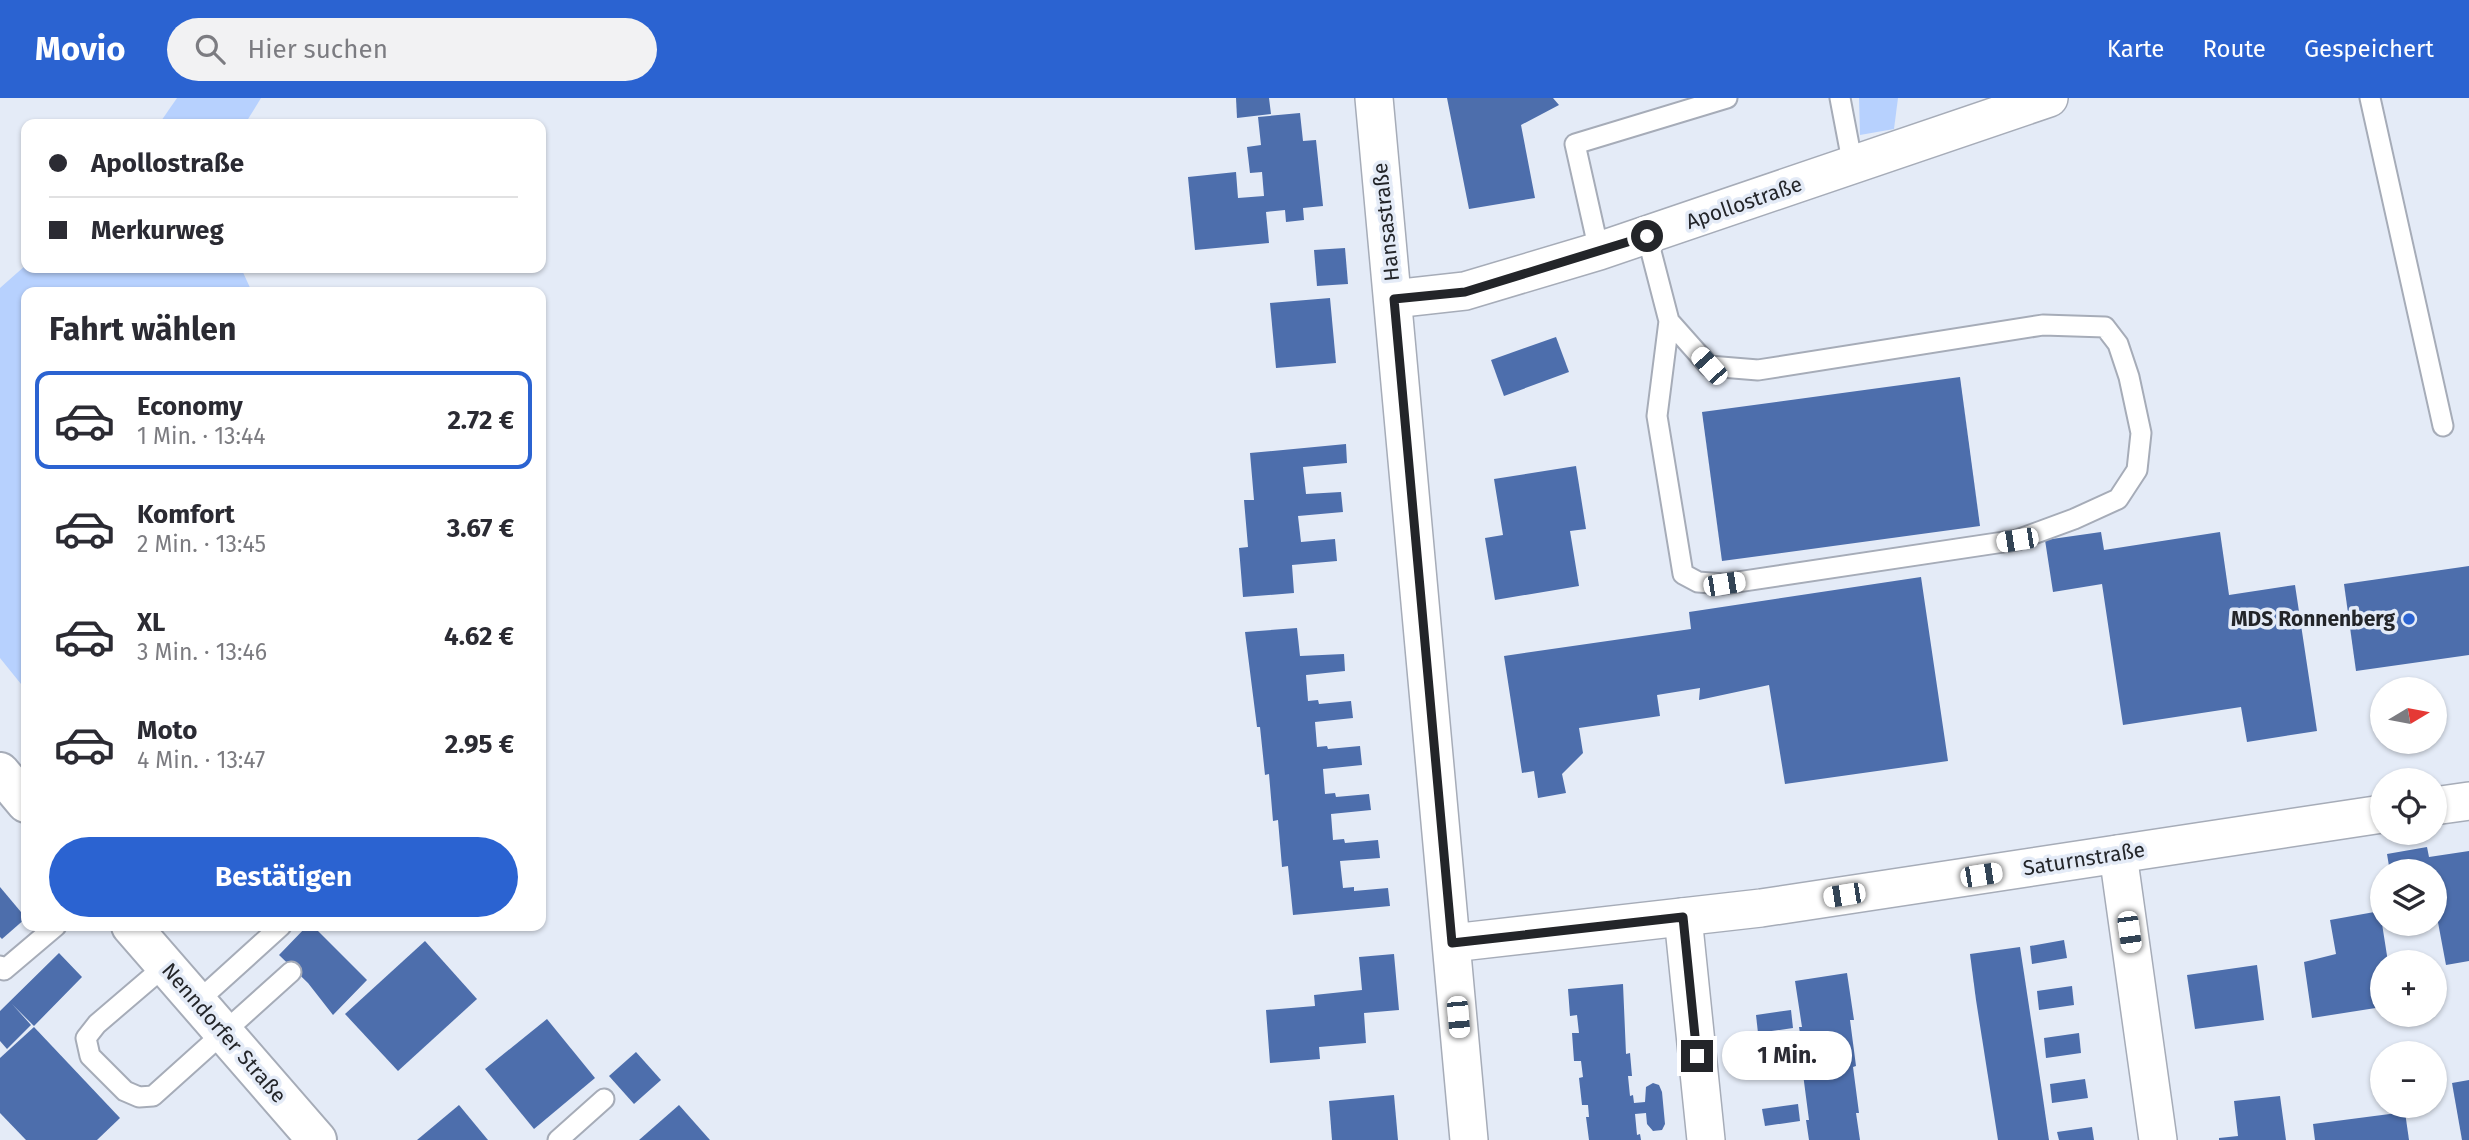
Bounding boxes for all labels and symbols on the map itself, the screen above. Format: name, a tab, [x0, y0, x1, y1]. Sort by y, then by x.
street label: Hansastraße	[1367, 162, 1405, 282]
street label: Apollostraße	[1682, 171, 1806, 235]
route start	[1631, 220, 1663, 252]
car	[1688, 343, 1731, 389]
car	[1995, 526, 2040, 554]
car	[1702, 570, 1747, 598]
place label: MDS Ronnenberg	[2231, 606, 2395, 632]
marker: MDS Ronnenberg	[2401, 611, 2417, 627]
north arrow	[2370, 677, 2446, 754]
street label: Saturnstraße	[2021, 837, 2147, 881]
car	[1959, 861, 2004, 889]
car	[1822, 881, 1867, 909]
car	[2116, 910, 2143, 954]
street label: Nenndorfer Straße	[156, 958, 292, 1108]
car	[1446, 995, 1471, 1039]
callout: 1 Min.	[1722, 1032, 1851, 1080]
route end	[1681, 1040, 1713, 1072]

